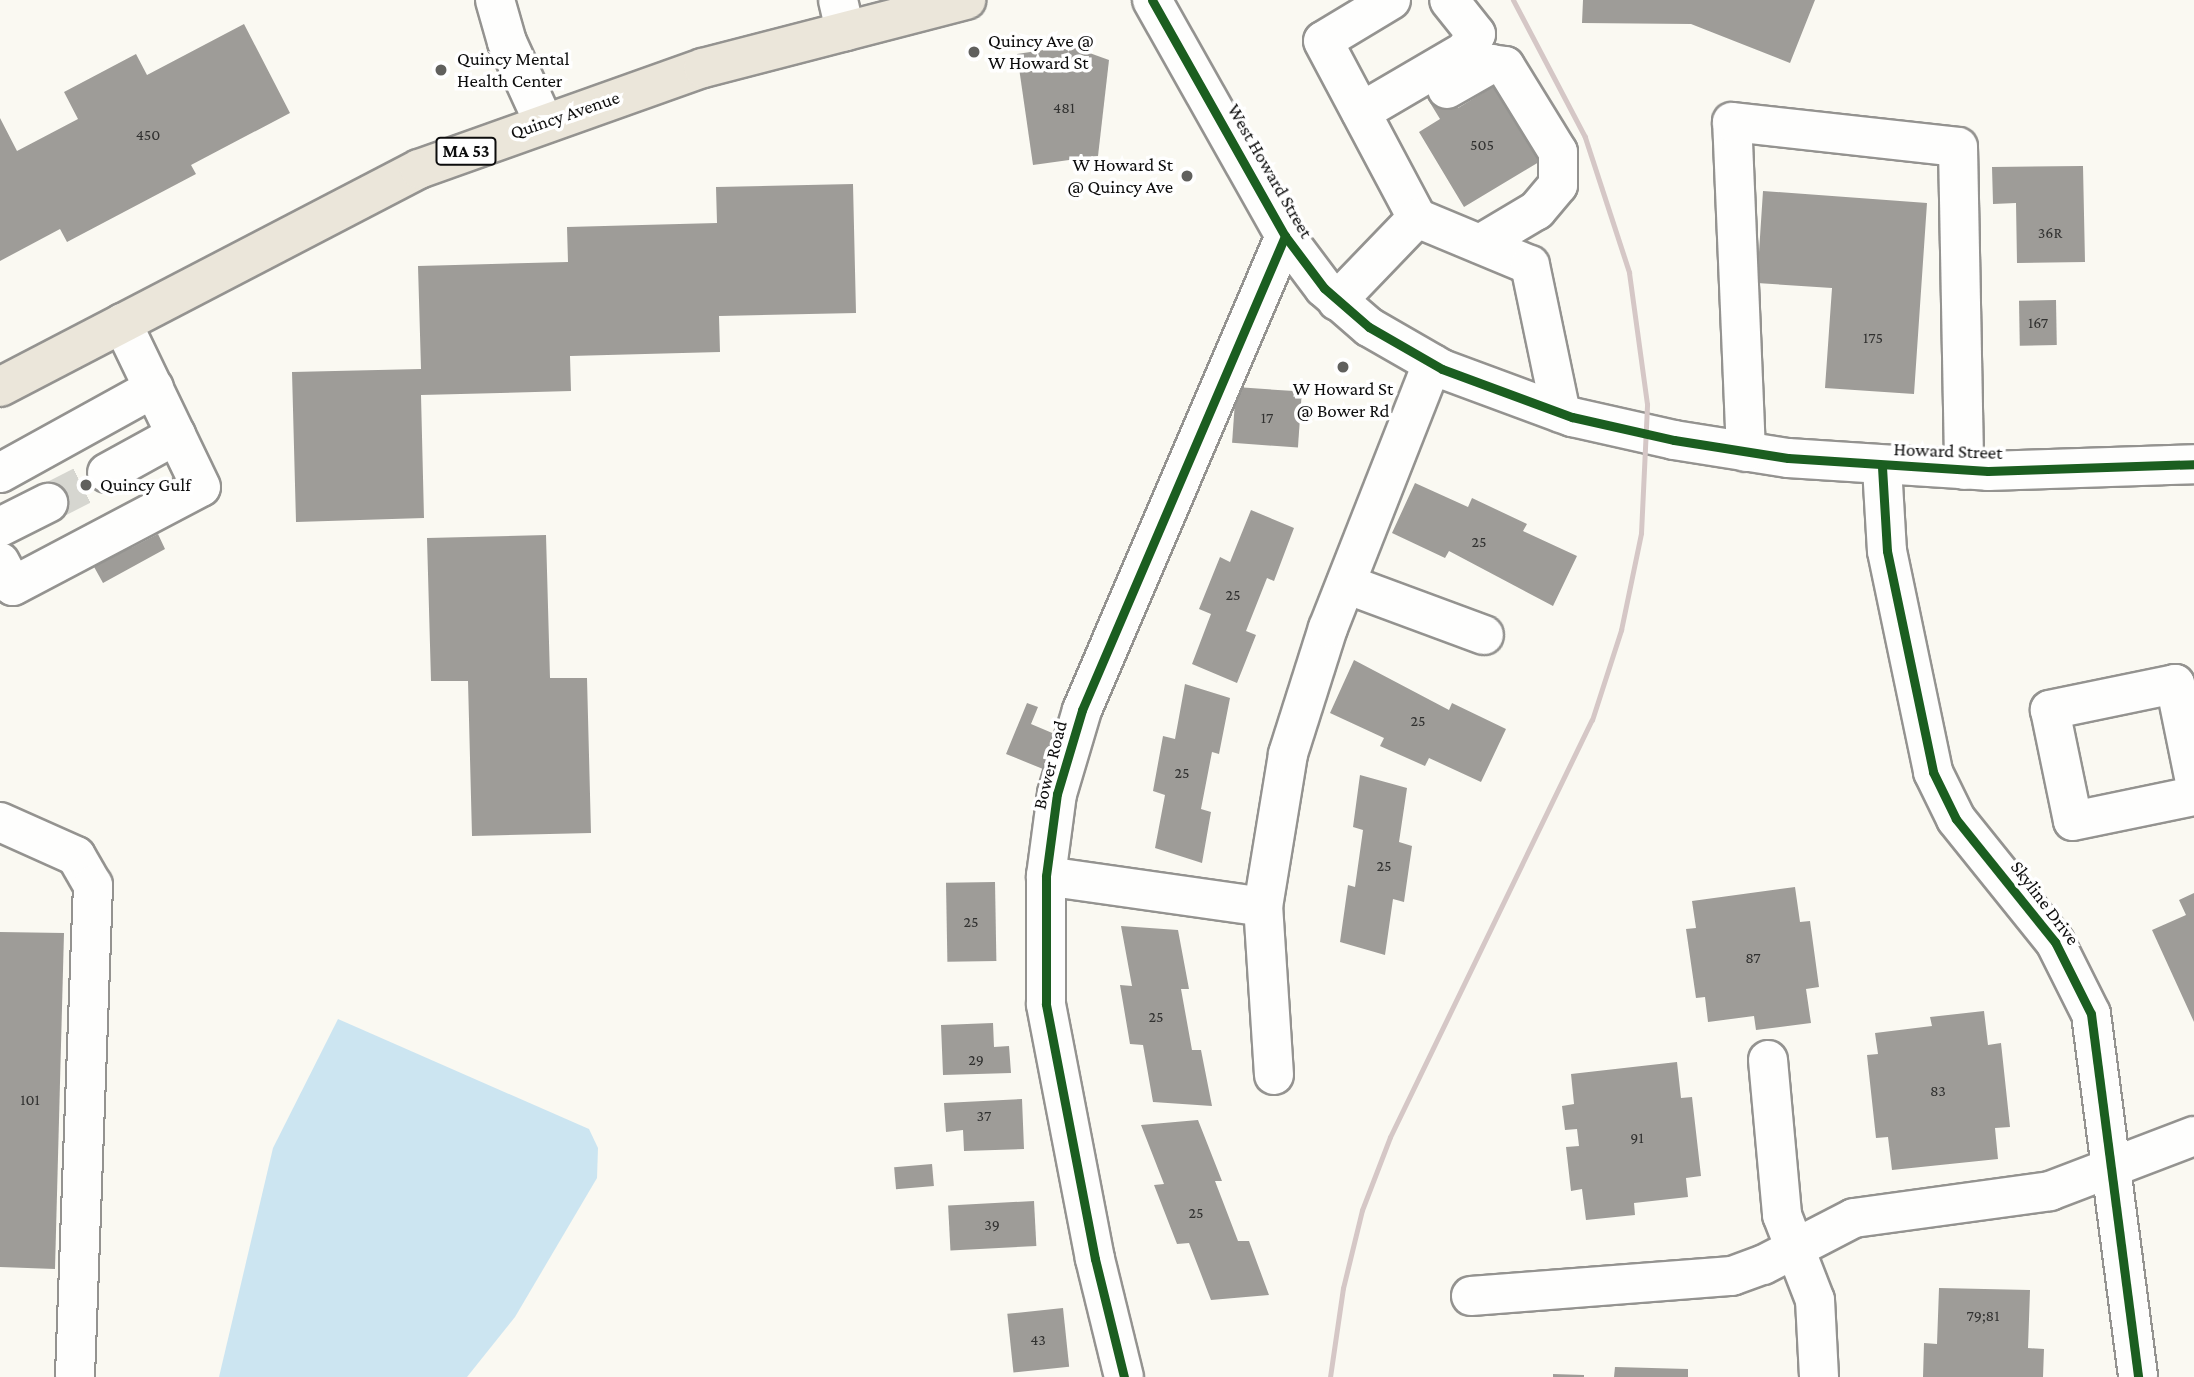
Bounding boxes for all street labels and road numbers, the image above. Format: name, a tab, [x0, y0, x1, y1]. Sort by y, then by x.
street label: Quincy Avenue	[507, 86, 623, 144]
street label: West Howard Street	[1222, 100, 1318, 242]
road number: MA 53	[434, 136, 498, 166]
street label: Howard Street	[1893, 438, 2003, 464]
street label: Bower Road	[1028, 718, 1072, 812]
street label: Skyline Drive	[2006, 856, 2084, 950]

